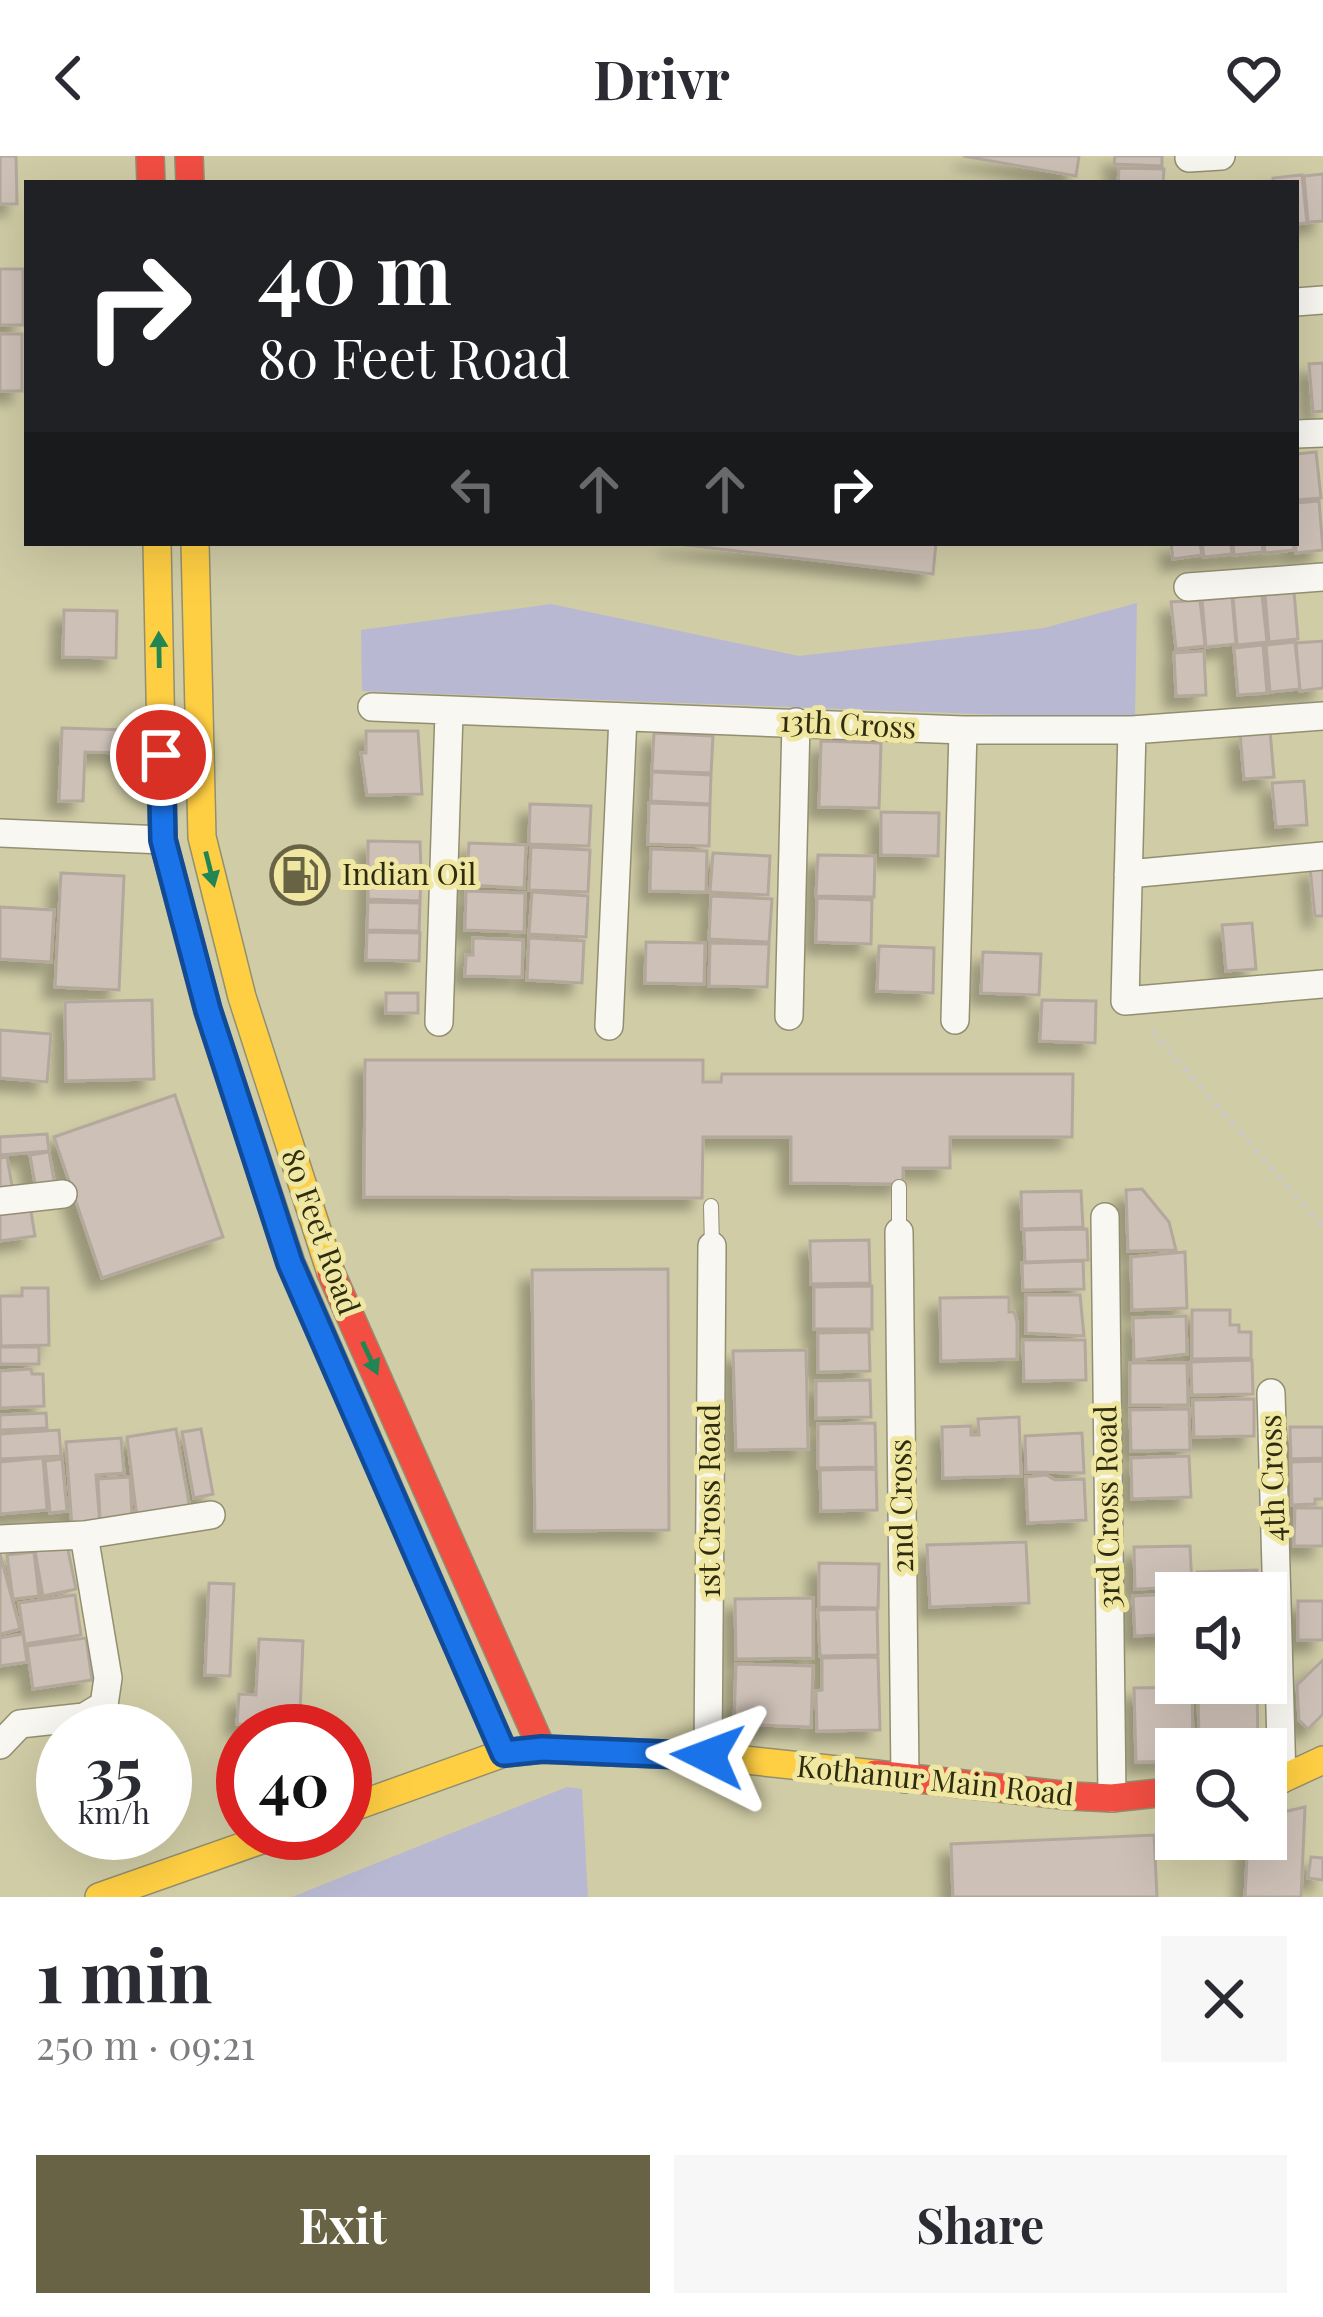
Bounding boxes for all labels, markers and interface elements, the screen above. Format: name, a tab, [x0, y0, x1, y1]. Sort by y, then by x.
text: Drivr	[593, 42, 730, 114]
icon: back	[36, 45, 102, 111]
icon: heart	[1221, 45, 1287, 111]
text: 40 m	[258, 214, 452, 326]
icon: right	[60, 228, 216, 384]
text: 80 Feet Road	[258, 321, 571, 393]
icon: left	[440, 456, 506, 522]
icon: ahead	[566, 456, 632, 522]
icon: ahead	[692, 456, 758, 522]
icon: right	[818, 456, 884, 522]
one-way arrow	[150, 630, 169, 668]
street label: 13th Cross	[779, 699, 917, 747]
pin	[110, 704, 212, 806]
icon: arrive	[128, 722, 194, 788]
fuel station icon: Indian Oil	[269, 844, 331, 906]
one-way arrow	[201, 851, 220, 888]
place label: Indian Oil	[342, 853, 476, 893]
street label: 80 Feet Road	[273, 1143, 370, 1320]
one-way arrow	[360, 1341, 380, 1376]
street label: 1st Cross Road	[688, 1404, 728, 1598]
street label: 3rd Cross Road	[1084, 1405, 1128, 1609]
street label: 4th Cross	[1249, 1414, 1293, 1542]
street label: 2nd Cross	[879, 1439, 921, 1573]
map controls	[1155, 1572, 1287, 1860]
button: sound	[1155, 1572, 1287, 1704]
position arrow	[645, 1693, 771, 1819]
speed limit sign: 40	[216, 1704, 372, 1860]
text: 35	[86, 1727, 142, 1807]
button: search	[1155, 1728, 1287, 1860]
street label: Kothanur Main Road	[795, 1745, 1076, 1813]
text: km/h	[78, 1792, 150, 1832]
text: 1 min	[36, 1925, 212, 2021]
button: close	[1161, 1936, 1287, 2062]
text: 250 m · 09:21	[36, 2018, 255, 2070]
button: Exit	[36, 2155, 650, 2293]
button: Share	[674, 2155, 1287, 2293]

